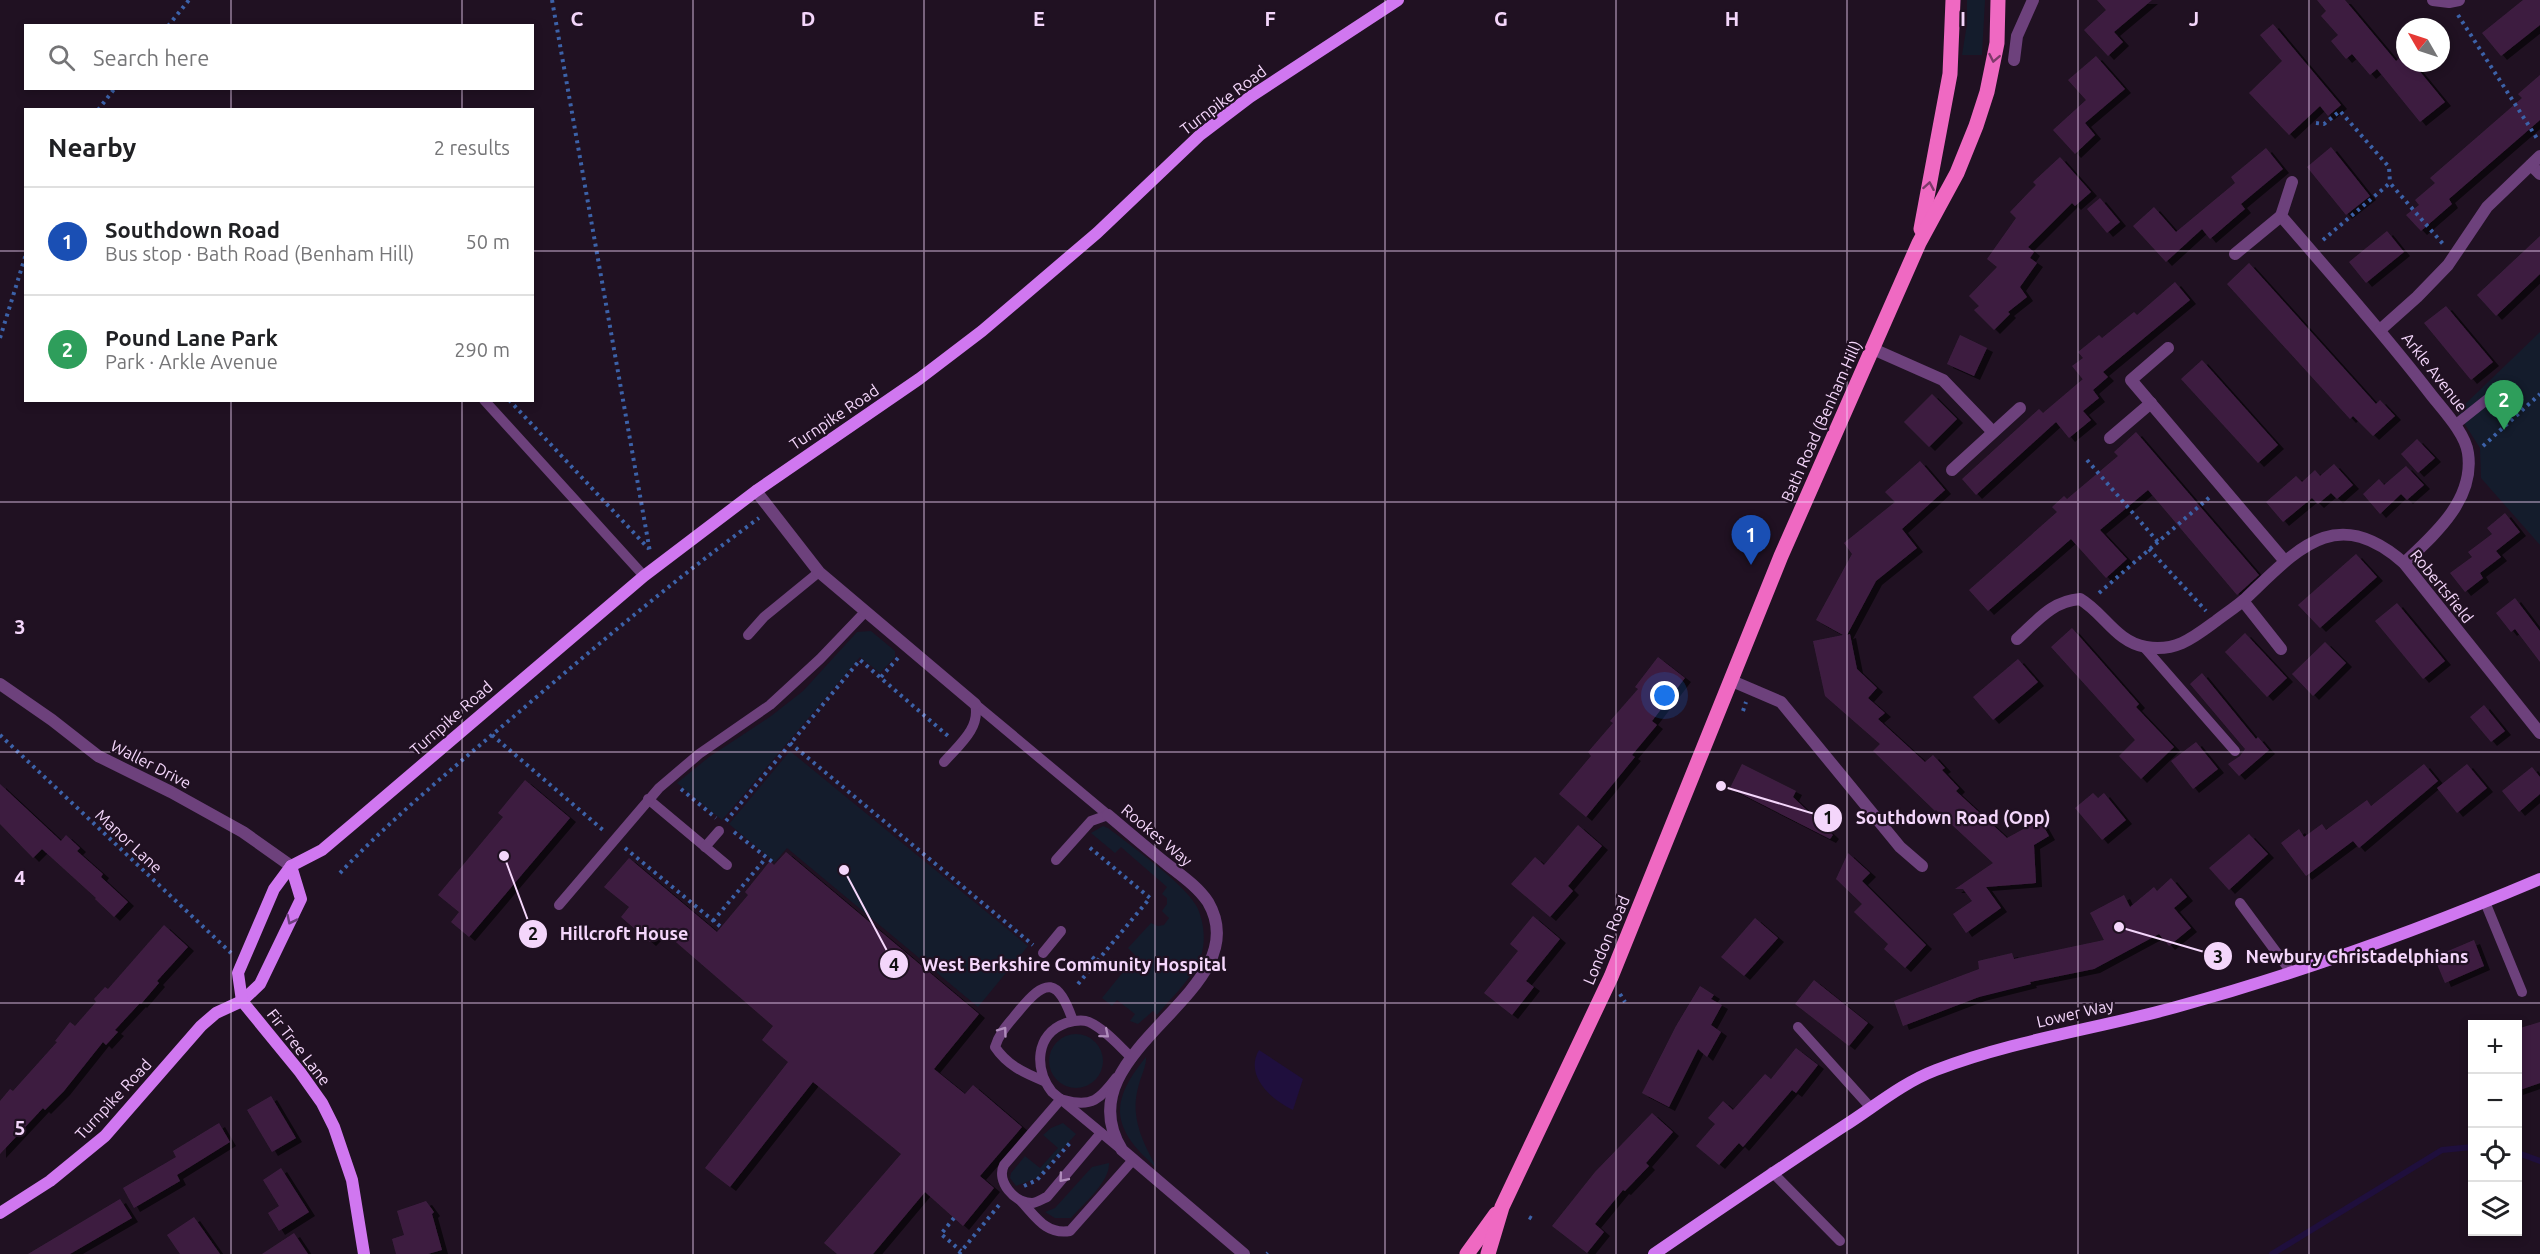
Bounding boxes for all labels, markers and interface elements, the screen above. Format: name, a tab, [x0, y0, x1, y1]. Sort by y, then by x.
text: C	[571, 7, 584, 30]
text: D	[801, 7, 815, 30]
text: E	[1033, 7, 1045, 30]
text: F	[1264, 7, 1276, 30]
text: G	[1494, 7, 1508, 30]
text: H	[1725, 7, 1739, 30]
text: I	[1960, 7, 1966, 30]
text: J	[2189, 7, 2199, 30]
north arrow	[2396, 18, 2450, 72]
search box	[24, 24, 534, 90]
icon: search	[45, 41, 78, 74]
text: Search here	[93, 45, 209, 70]
one-way arrow	[1988, 53, 2001, 63]
street label: Turnpike Road	[1176, 62, 1270, 138]
text: Nearby	[48, 133, 136, 162]
text: 2 results	[434, 136, 510, 159]
one-way arrow	[1922, 181, 1935, 191]
text: Southdown Road	[105, 217, 280, 242]
text: 1	[62, 230, 73, 253]
text: 50 m	[466, 230, 510, 253]
text: Bus stop · Bath Road (Benham Hill)	[105, 242, 414, 265]
text: Pound Lane Park	[105, 325, 278, 350]
street label: Arkle Avenue	[2399, 329, 2471, 415]
text: 2	[62, 338, 73, 361]
text: 290 m	[454, 338, 510, 361]
street label: Bath Road (Benham Hill)	[1777, 338, 1866, 505]
text: Park · Arkle Avenue	[105, 350, 278, 373]
pin: 2	[2484, 380, 2524, 430]
street label: Turnpike Road	[786, 381, 882, 453]
pin: 1	[1732, 516, 1770, 565]
street label: Robertsfield	[2407, 546, 2477, 626]
text: 3	[14, 615, 26, 638]
street label: Turnpike Road	[406, 677, 496, 759]
your location	[1650, 681, 1679, 710]
street label: Waller Drive	[108, 736, 194, 792]
street label: Rookes Way	[1118, 800, 1196, 870]
callout: Southdown Road (Opp)	[1813, 800, 2062, 836]
street label: Manor Lane	[92, 806, 166, 876]
text: 1	[1823, 807, 1833, 827]
text: Southdown Road (Opp)	[1856, 807, 2050, 828]
text: 4	[14, 866, 26, 889]
street label: London Road	[1579, 893, 1633, 987]
one-way arrow	[287, 914, 299, 925]
callout: Hillcroft House	[518, 916, 700, 952]
text: 2	[528, 923, 538, 943]
text: Hillcroft House	[560, 923, 688, 943]
callout: Newbury Christadelphians	[2203, 938, 2480, 974]
callout: West Berkshire Community Hospital	[879, 946, 1238, 982]
text: 3	[2213, 946, 2223, 966]
text: Newbury Christadelphians	[2246, 946, 2468, 966]
text: 4	[889, 954, 899, 974]
text: West Berkshire Community Hospital	[922, 954, 1227, 974]
street label: Lower Way	[2035, 995, 2116, 1031]
street label: Fir Tree Lane	[264, 1005, 334, 1089]
map controls	[2468, 1020, 2522, 1236]
button: +	[2468, 1020, 2522, 1074]
one-way arrow	[996, 1027, 1007, 1038]
one-way arrow	[1098, 1027, 1109, 1038]
street label: Turnpike Road	[71, 1055, 155, 1143]
button: −	[2468, 1074, 2522, 1128]
text: 5	[14, 1116, 26, 1139]
button: locate	[2468, 1128, 2522, 1182]
one-way arrow	[1059, 1171, 1070, 1182]
button: layers	[2468, 1182, 2522, 1236]

